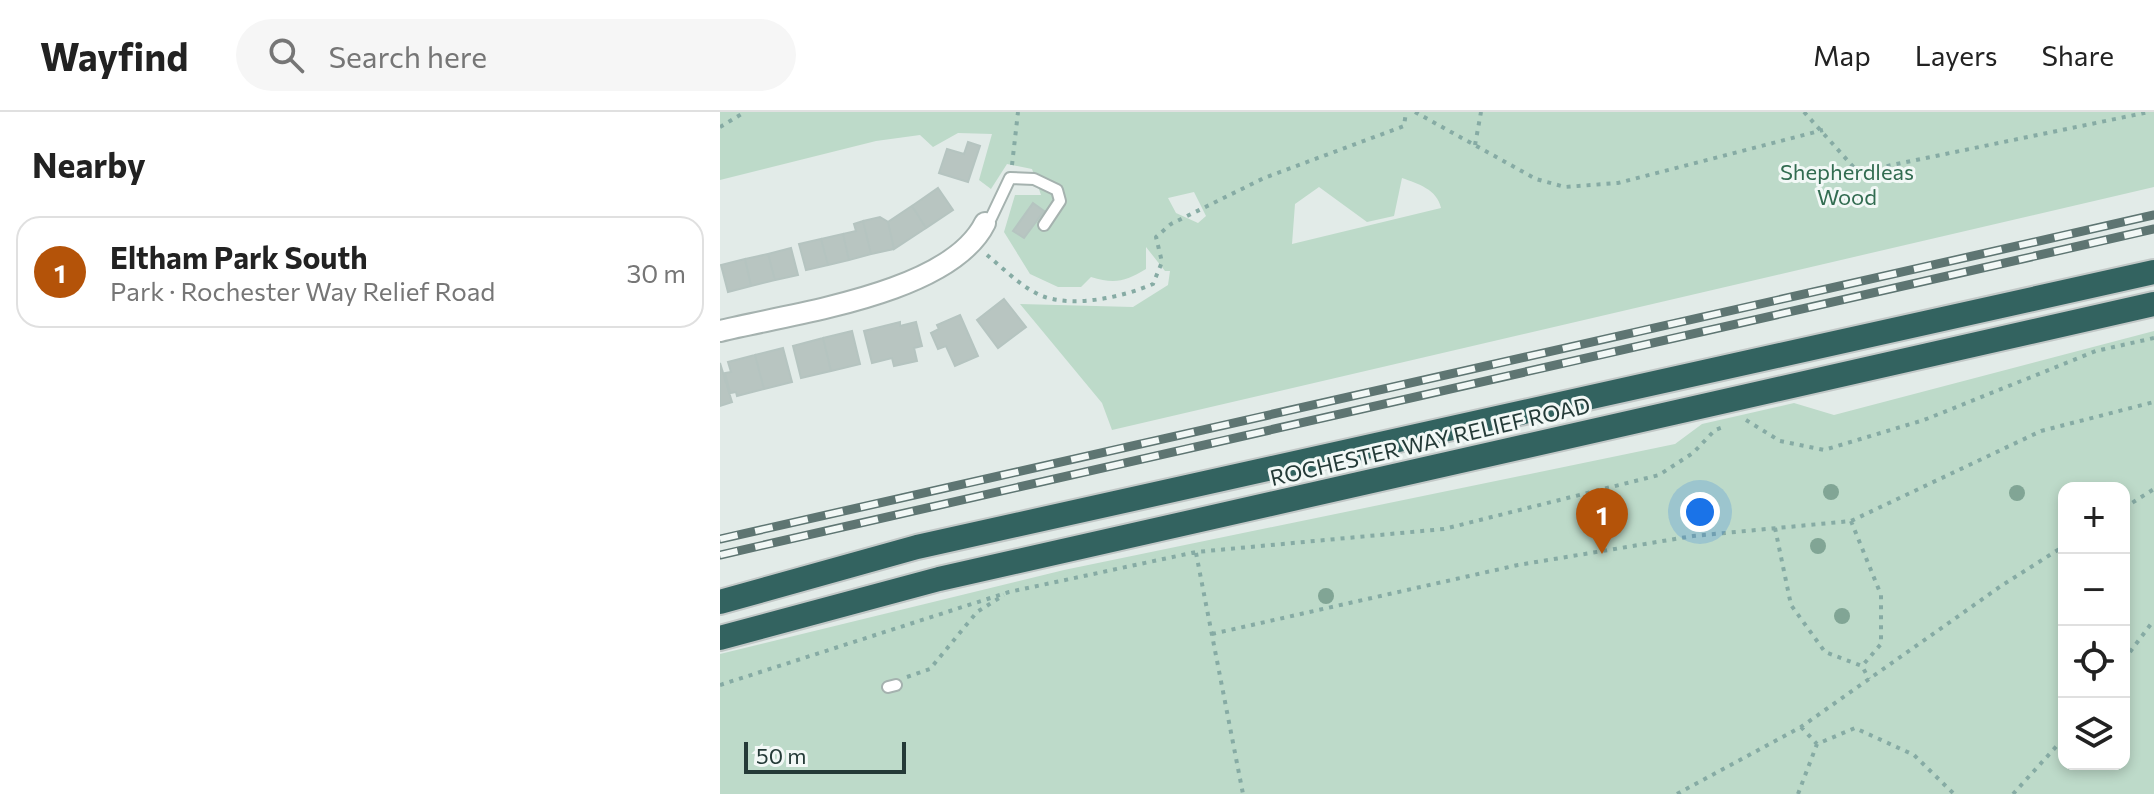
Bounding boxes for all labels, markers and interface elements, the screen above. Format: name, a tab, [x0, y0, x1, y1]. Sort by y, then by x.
search box	[236, 19, 796, 91]
text: Wayfind	[40, 32, 188, 79]
icon: search	[264, 33, 308, 77]
text: Search here	[328, 37, 487, 74]
text: Map	[1813, 38, 1871, 72]
text: Layers	[1915, 38, 1997, 72]
text: Share	[2041, 38, 2114, 72]
text: Nearby	[32, 143, 146, 185]
park label: Shepherdleas Wood	[1780, 158, 1914, 210]
text: Eltham Park South	[110, 238, 368, 275]
text: 1	[54, 257, 66, 288]
text: 30 m	[627, 257, 686, 288]
text: Park · Rochester Way Relief Road	[110, 275, 495, 306]
street label: ROCHESTER WAY RELIEF ROAD	[1267, 391, 1593, 491]
map controls	[2058, 482, 2130, 770]
button: +	[2058, 482, 2130, 554]
pin: 1	[1576, 488, 1628, 554]
your location	[1680, 492, 1720, 532]
button: −	[2058, 554, 2130, 626]
button: locate	[2058, 626, 2130, 698]
button: layers	[2058, 698, 2130, 770]
scale bar	[744, 738, 906, 774]
text: 50 m	[756, 742, 806, 769]

